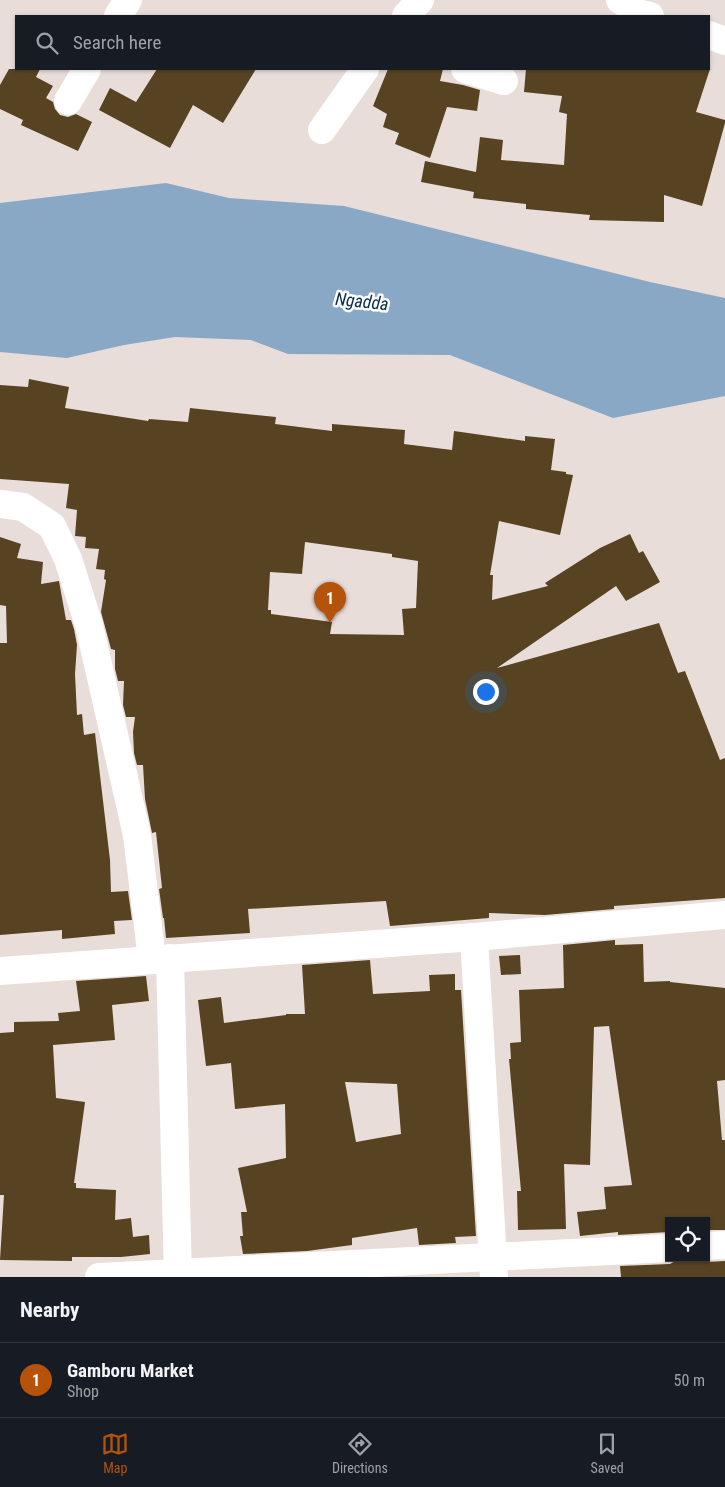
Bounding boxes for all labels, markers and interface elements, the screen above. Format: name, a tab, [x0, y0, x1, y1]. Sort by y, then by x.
search box	[15, 15, 710, 70]
icon: search	[33, 29, 61, 57]
text: Search here	[73, 31, 161, 54]
water label: Ngadda	[334, 288, 390, 314]
pin: 1	[314, 582, 346, 623]
your location	[473, 679, 499, 705]
map controls	[665, 1217, 710, 1262]
button: locate	[665, 1217, 710, 1262]
text: Nearby	[20, 1298, 79, 1322]
text: Gamboru Market	[67, 1359, 194, 1382]
text: 1	[32, 1371, 40, 1390]
text: 50 m	[673, 1371, 705, 1390]
text: Shop	[67, 1382, 99, 1401]
tab: Map	[101, 1430, 129, 1476]
tab: Directions	[332, 1430, 388, 1476]
tab: Saved	[590, 1430, 624, 1476]

